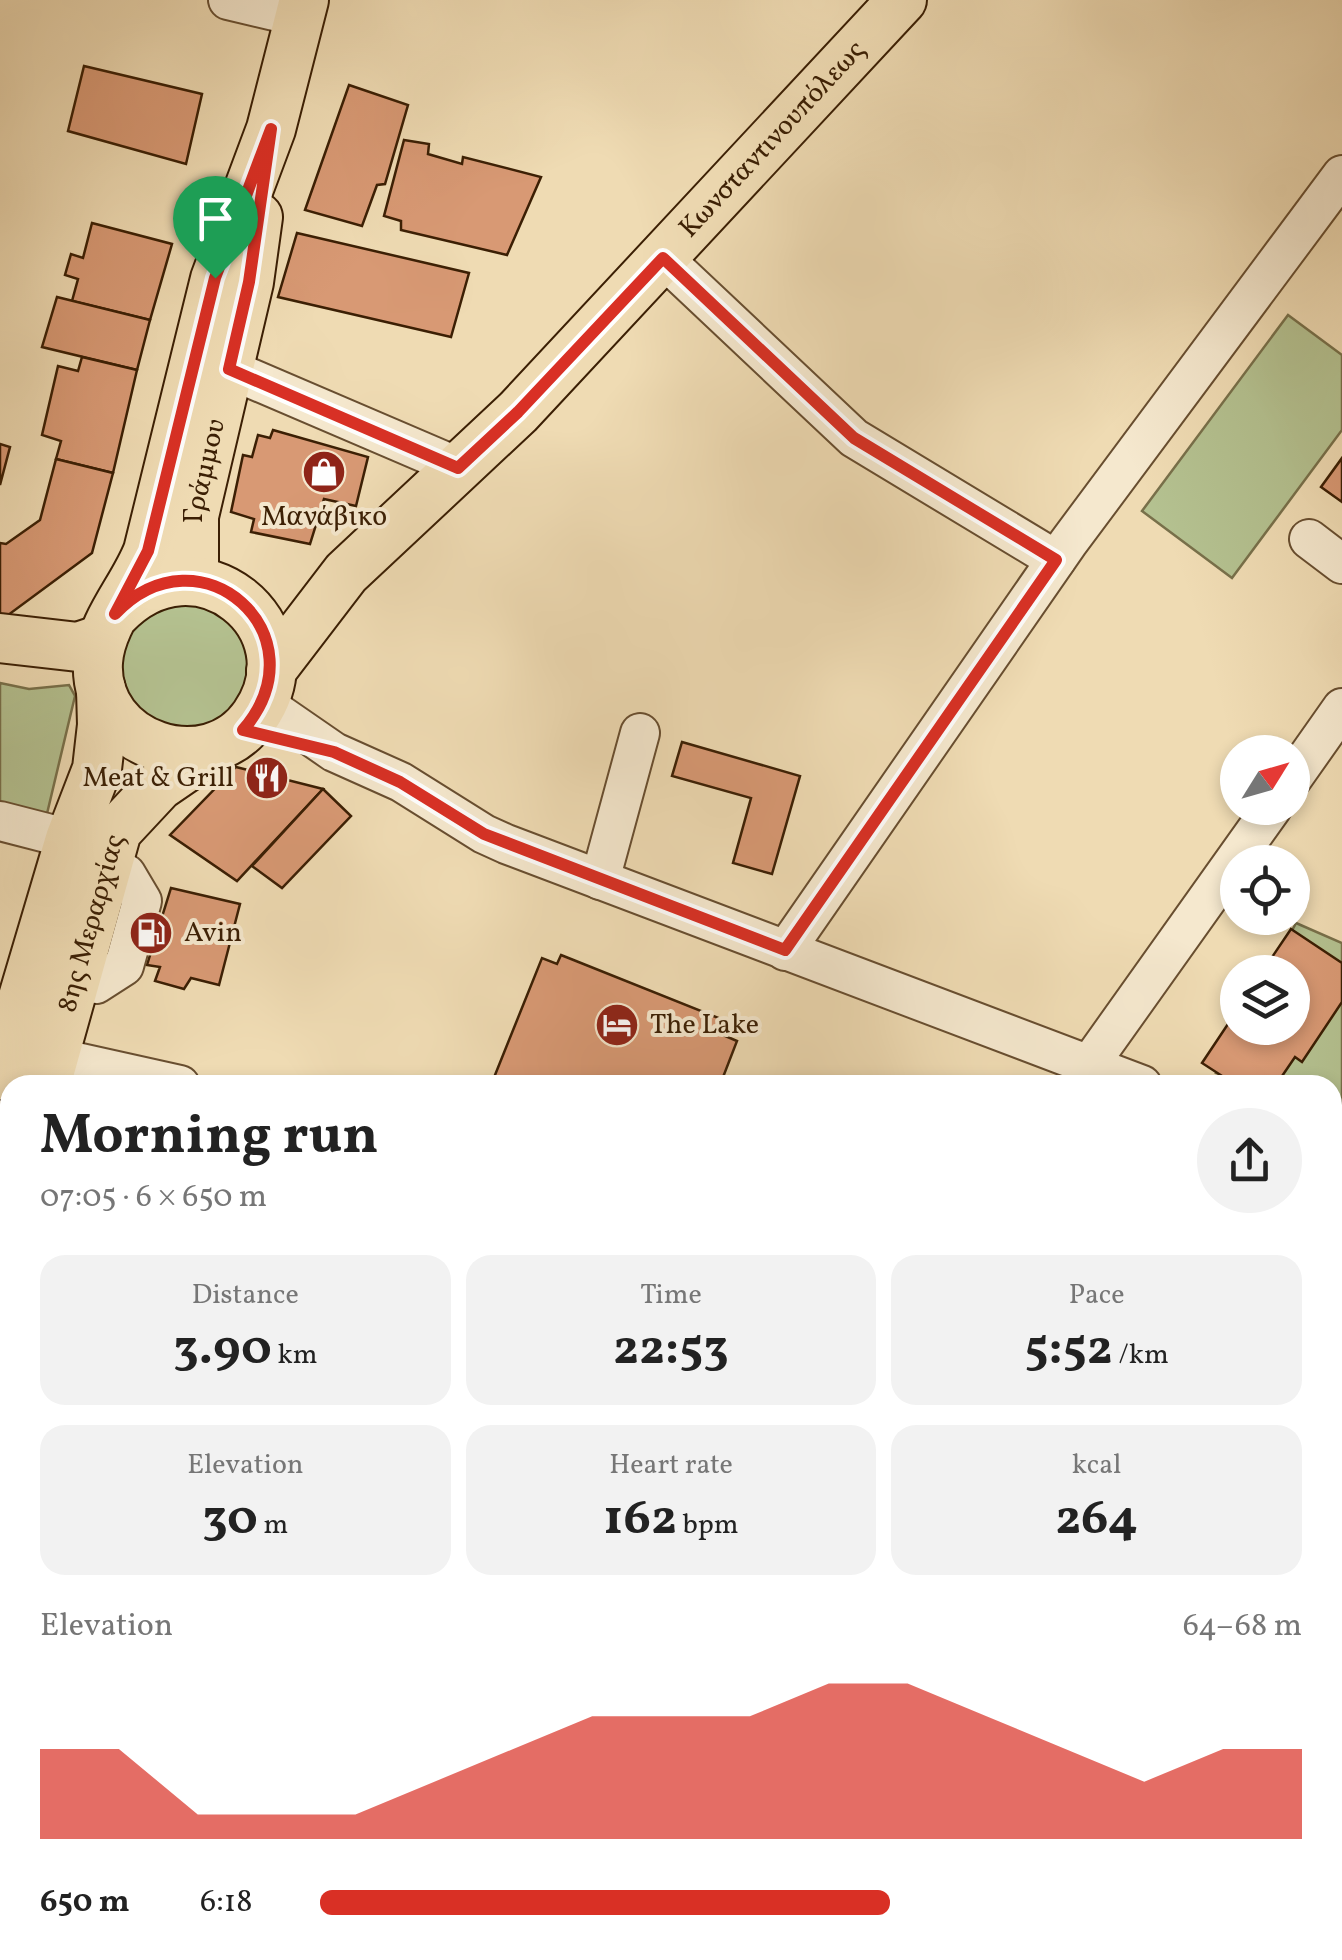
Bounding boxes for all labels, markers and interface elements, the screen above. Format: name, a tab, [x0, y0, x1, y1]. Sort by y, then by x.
street label: Κωνσταντινουπόλεως	[670, 32, 874, 247]
pin	[173, 176, 258, 279]
icon: arrive	[188, 191, 243, 246]
street label: Γράμμου	[175, 415, 236, 523]
shop icon: Μανάβικο	[301, 449, 347, 495]
place label: Μανάβικο	[261, 498, 387, 537]
north arrow	[1220, 735, 1310, 825]
map controls	[1220, 735, 1310, 1045]
restaurant icon: Meat & Grill	[244, 755, 290, 801]
place label: Meat & Grill	[83, 759, 234, 798]
street label: 8ης Μεραρχίας	[48, 830, 135, 1017]
button: locate	[1220, 845, 1310, 935]
fuel station icon: Avin	[128, 910, 174, 956]
place label: Avin	[184, 914, 242, 953]
button: layers	[1220, 955, 1310, 1045]
hotel icon: The Lake	[594, 1002, 640, 1048]
place label: The Lake	[650, 1006, 759, 1045]
text: Morning run	[40, 1100, 379, 1176]
button: share	[1197, 1108, 1302, 1213]
text: 07:05 · 6 × 650 m	[40, 1176, 267, 1220]
text: Distance	[192, 1276, 299, 1315]
text: Time	[640, 1276, 702, 1315]
text: Pace	[1069, 1276, 1125, 1315]
text: 3.90	[173, 1315, 272, 1385]
text: 22:53	[613, 1315, 729, 1385]
text: 5:52	[1025, 1315, 1113, 1385]
text: km	[272, 1336, 317, 1375]
text: /km	[1113, 1336, 1169, 1375]
text: Elevation	[187, 1446, 304, 1485]
text: Heart rate	[609, 1446, 733, 1485]
text: kcal	[1072, 1446, 1122, 1485]
text: 30	[202, 1485, 258, 1555]
text: 162	[603, 1485, 677, 1555]
text: 264	[1055, 1485, 1138, 1555]
text: m	[258, 1506, 288, 1545]
text: bpm	[677, 1506, 739, 1545]
text: Elevation	[40, 1605, 173, 1649]
text: 64–68 m	[1183, 1605, 1302, 1649]
text: 650 m	[40, 1881, 130, 1925]
text: 6:18	[200, 1881, 252, 1925]

